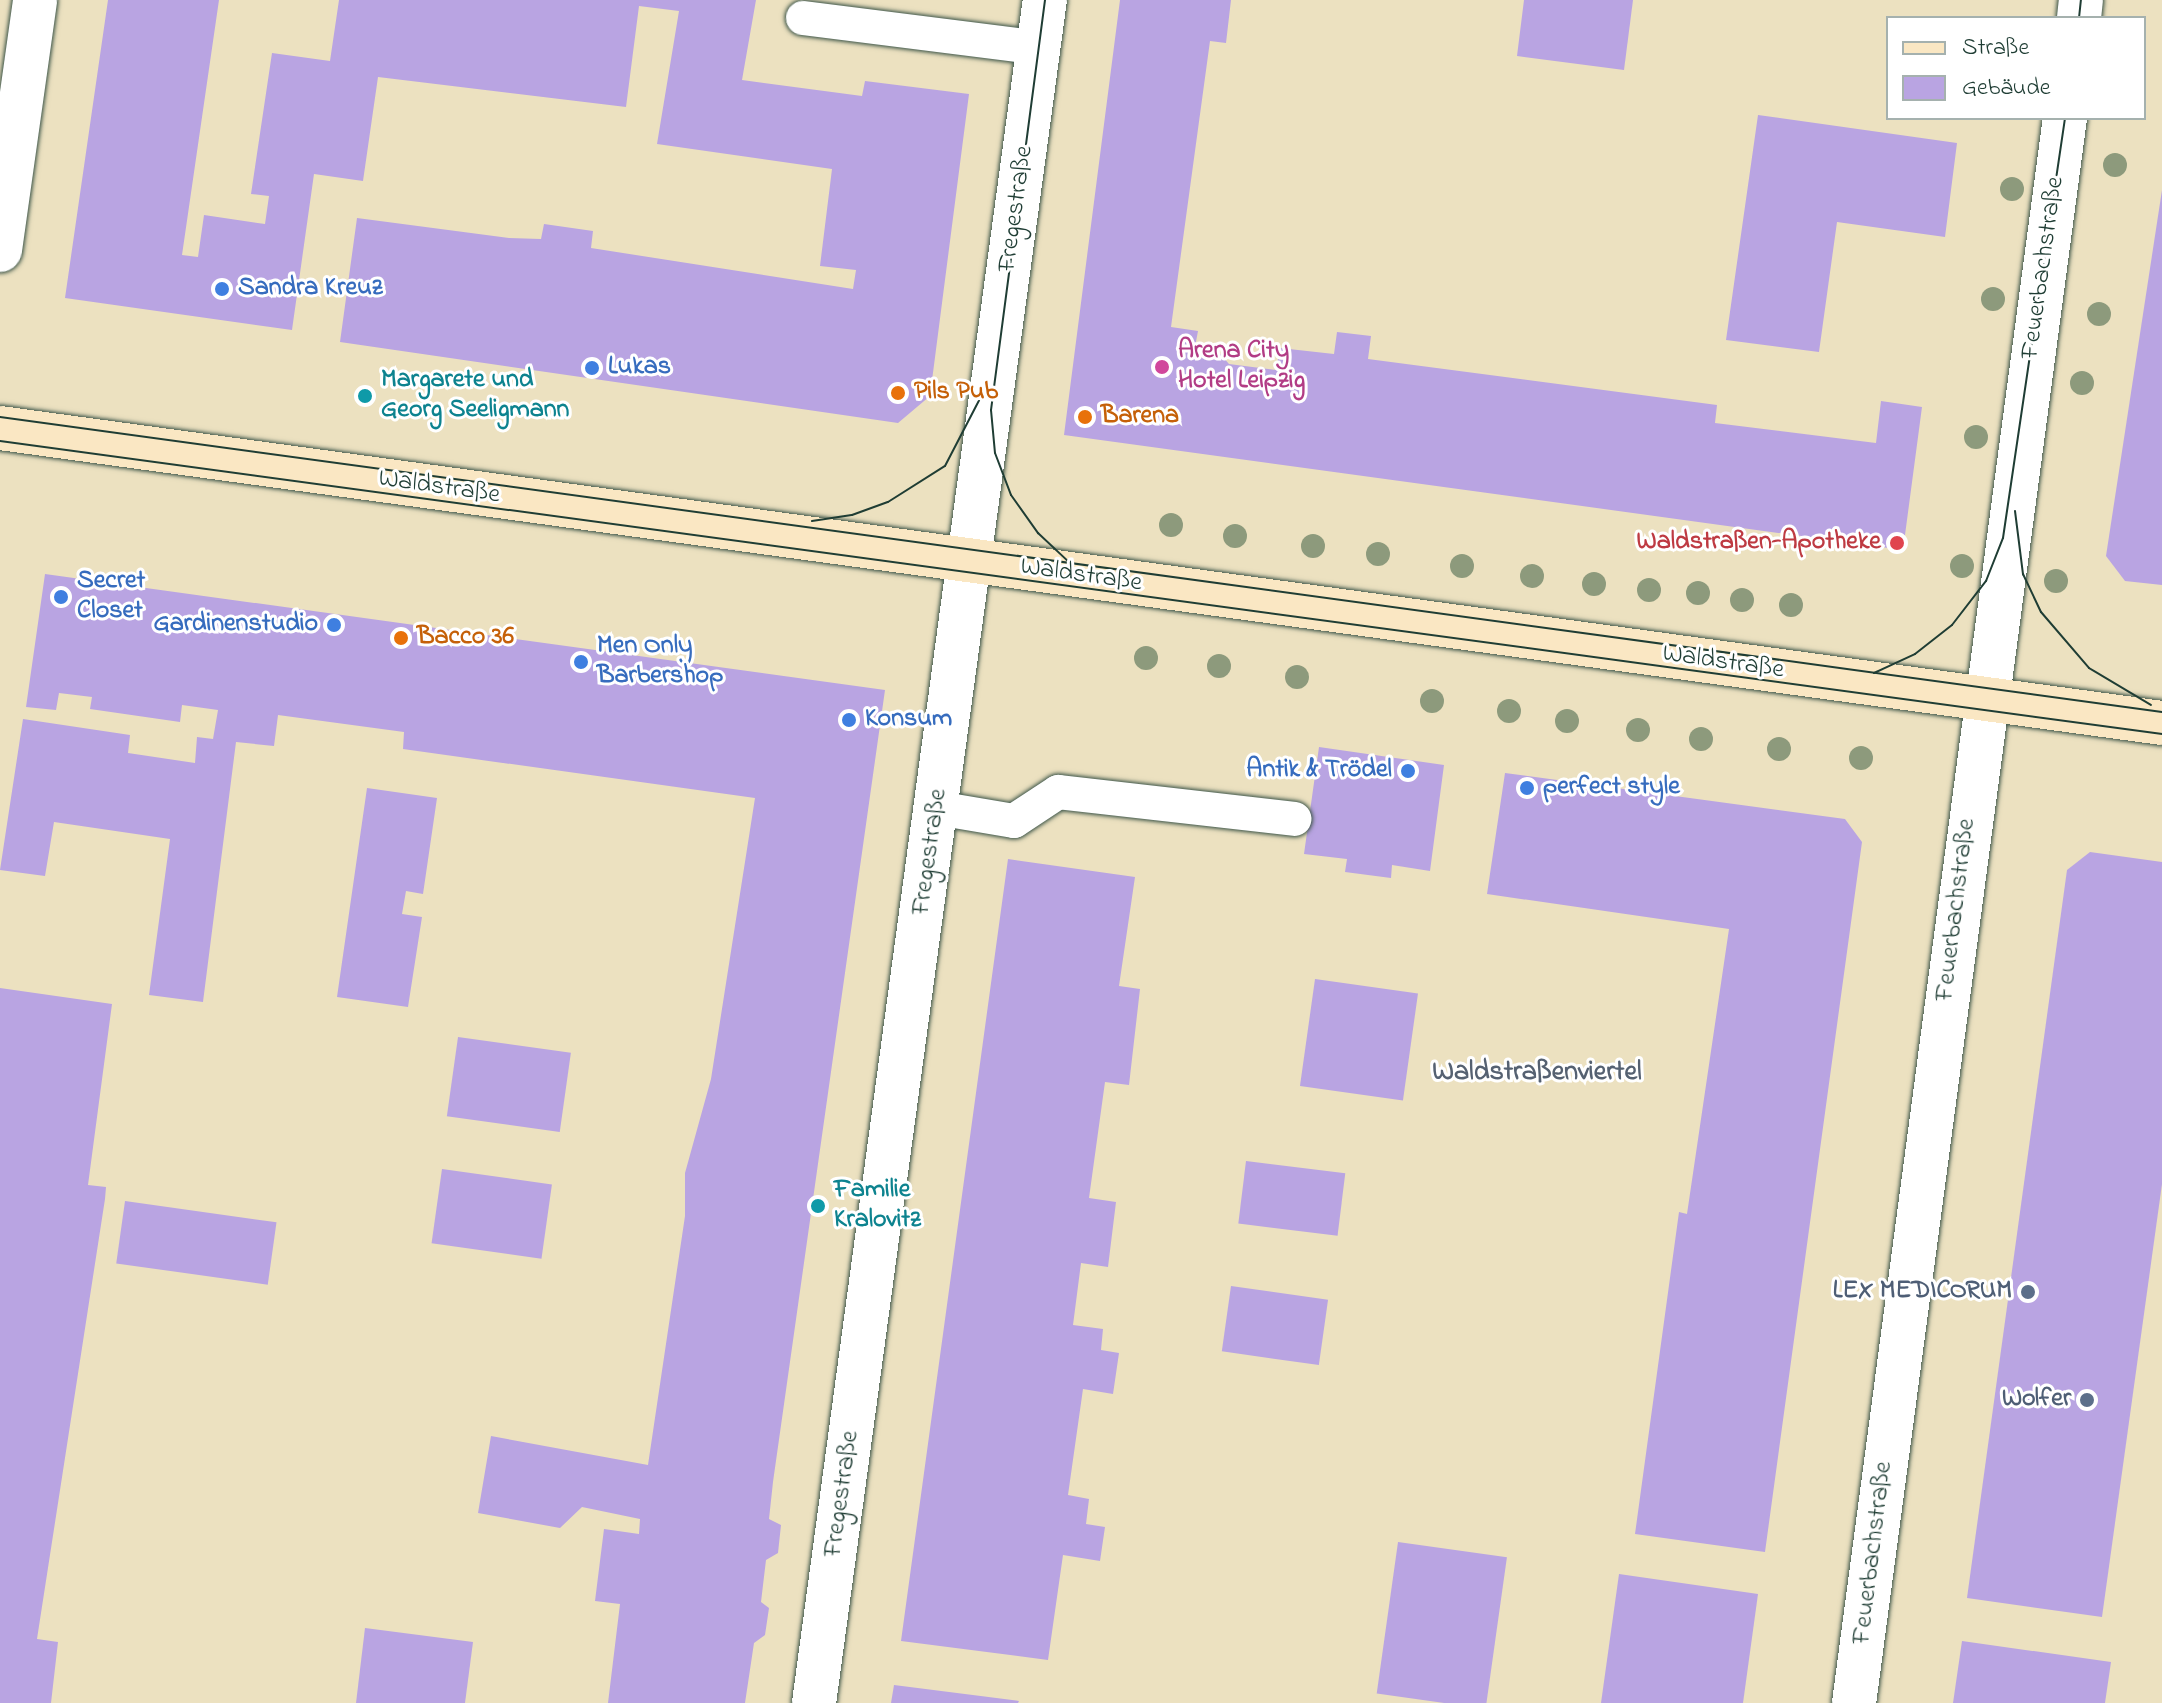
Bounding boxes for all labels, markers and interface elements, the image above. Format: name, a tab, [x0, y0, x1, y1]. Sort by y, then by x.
legend	[1886, 16, 2146, 120]
text: Straße	[1962, 31, 2029, 66]
text: Gebäude	[1962, 71, 2051, 106]
street label: Fregestraße	[993, 144, 1041, 274]
street label: Feuerbachstraße	[2016, 175, 2072, 361]
place label: Sandra Kreuz	[238, 273, 383, 305]
marker: Sandra Kreuz	[213, 280, 231, 298]
place label: Arena City Hotel Leipzig	[1178, 336, 1305, 398]
place label: Lukas	[608, 352, 671, 384]
marker: Arena City Hotel Leipzig	[1153, 358, 1171, 376]
marker: Lukas	[583, 359, 601, 377]
place label: Margarete und Georg Seeligmann	[381, 365, 569, 426]
place label: Pils Pub	[914, 377, 998, 409]
marker: Pils Pub	[889, 384, 907, 402]
marker: Margarete und Georg Seeligmann	[356, 387, 374, 405]
place label: Barena	[1101, 401, 1179, 433]
marker: Barena	[1076, 408, 1094, 426]
street label: Waldstraße	[376, 464, 502, 512]
place label: Waldstraßen-Apotheke	[1636, 527, 1881, 559]
marker: Waldstraßen-Apotheke	[1888, 534, 1906, 552]
street label: Waldstraße	[1018, 552, 1144, 600]
place label: Secret Closet	[77, 566, 145, 628]
marker: Secret Closet	[52, 588, 70, 606]
place label: Gardinenstudio	[153, 609, 318, 641]
marker: Gardinenstudio	[325, 616, 343, 634]
place label: Bacco 36	[417, 622, 514, 654]
marker: Bacco 36	[392, 629, 410, 647]
place label: Men Only Barbershop	[597, 631, 723, 692]
street label: Waldstraße	[1660, 639, 1786, 687]
marker: Men Only Barbershop	[572, 653, 590, 671]
place label: Konsum	[865, 704, 952, 736]
marker: Konsum	[840, 711, 858, 729]
place label: Antik & Trödel	[1246, 755, 1392, 787]
marker: Antik & Trödel	[1399, 762, 1417, 780]
place label: perfect style	[1543, 772, 1680, 804]
marker: perfect style	[1518, 779, 1536, 797]
street label: Fregestraße	[907, 787, 955, 917]
street label: Feuerbachstraße	[1930, 817, 1984, 1003]
district label: Waldstraßenviertel	[1432, 1056, 1642, 1090]
place label: Familie Kralovitz	[834, 1175, 921, 1236]
marker: Familie Kralovitz	[809, 1197, 827, 1215]
place label: LEX MEDICORUM	[1833, 1276, 2012, 1308]
marker: LEX MEDICORUM	[2019, 1283, 2037, 1301]
place label: Wolfer	[2002, 1384, 2071, 1416]
marker: Wolfer	[2078, 1391, 2096, 1409]
street label: Fregestraße	[819, 1429, 867, 1559]
street label: Feuerbachstraße	[1847, 1460, 1901, 1646]

